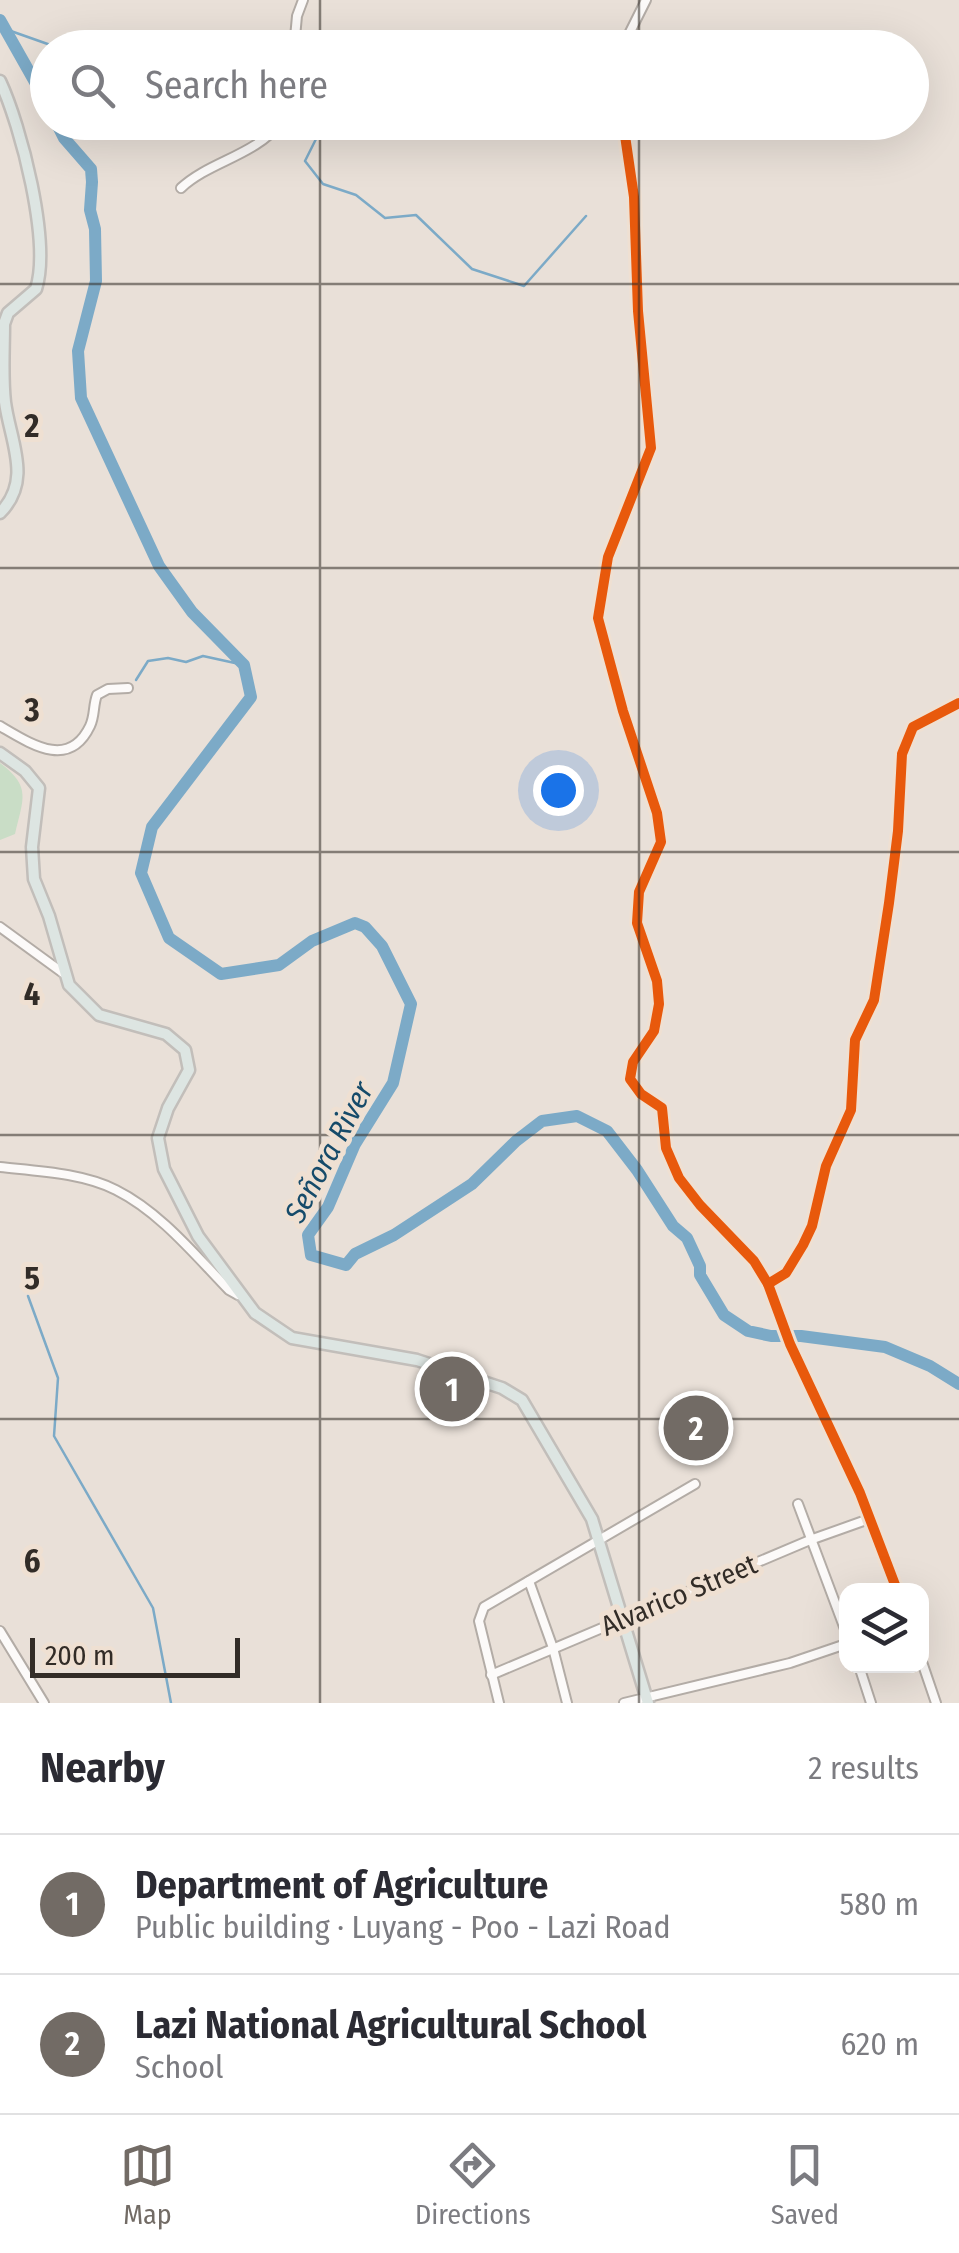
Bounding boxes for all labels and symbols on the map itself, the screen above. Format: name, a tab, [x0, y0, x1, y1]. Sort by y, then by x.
text: 2	[24, 407, 40, 445]
text: 3	[23, 691, 40, 729]
your location	[533, 765, 584, 816]
text: 4	[24, 975, 40, 1013]
water label: Señora River	[277, 1074, 382, 1229]
text: 5	[24, 1259, 40, 1297]
pin: 1	[420, 1352, 484, 1426]
pin: 2	[664, 1390, 728, 1466]
text: 6	[24, 1542, 40, 1580]
street label: Alvarico Street	[596, 1547, 763, 1643]
scale bar	[30, 1633, 240, 1678]

